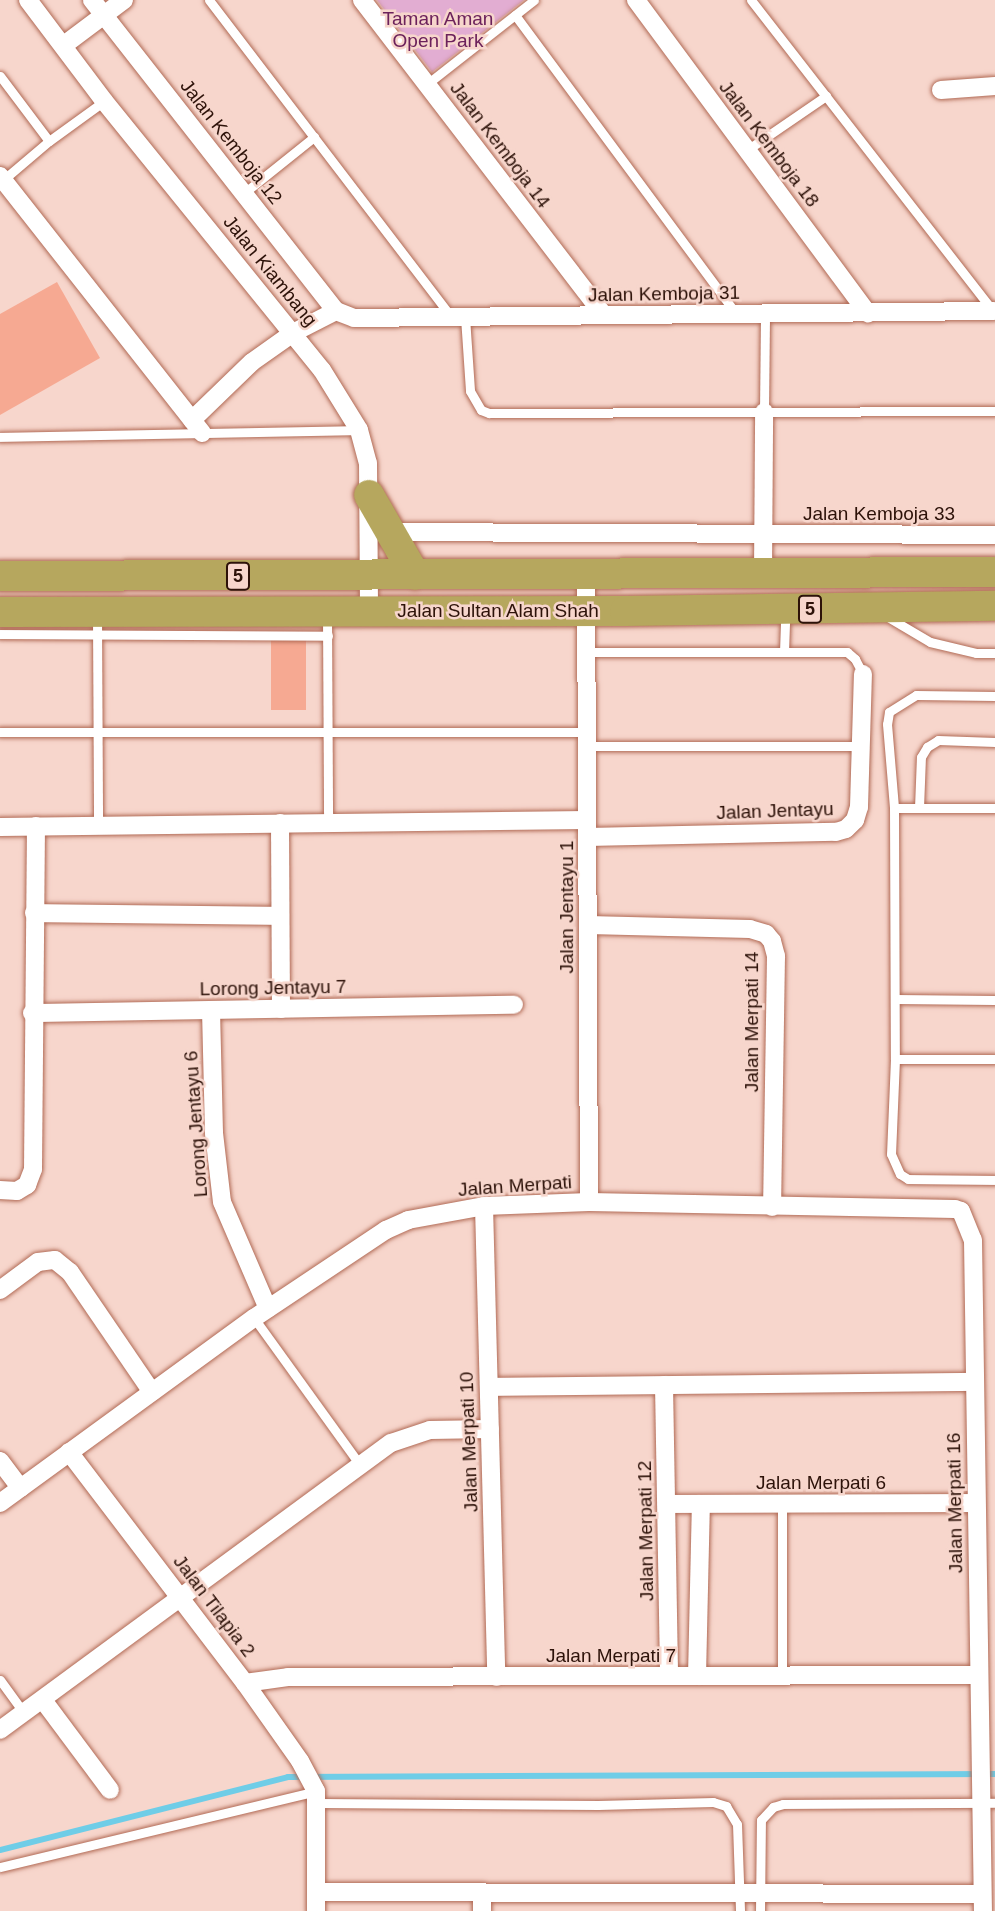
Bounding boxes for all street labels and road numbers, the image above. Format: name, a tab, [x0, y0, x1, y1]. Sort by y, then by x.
street label: Jalan Kemboja 12	[175, 75, 287, 209]
street label: Jalan Kemboja 18	[714, 76, 824, 212]
street label: Jalan Kemboja 14	[445, 77, 555, 213]
street label: Jalan Kiambang	[218, 211, 322, 331]
street label: Jalan Kemboja 31	[588, 281, 740, 307]
street label: Jalan Kemboja 33	[803, 503, 955, 525]
road number: 5	[226, 562, 250, 590]
road number: 5	[798, 594, 822, 624]
street label: Jalan Sultan Alam Shah	[397, 600, 599, 622]
street label: Jalan Jentayu	[716, 798, 834, 824]
street label: Jalan Jentayu 1	[556, 840, 578, 974]
street label: Jalan Merpati 14	[741, 952, 763, 1092]
street label: Lorong Jentayu 7	[199, 975, 347, 1001]
street label: Lorong Jentayu 6	[180, 1050, 212, 1198]
street label: Jalan Merpati	[457, 1171, 573, 1201]
street label: Jalan Merpati 10	[455, 1371, 483, 1513]
street label: Jalan Merpati 16	[942, 1433, 968, 1573]
street label: Jalan Merpati 12	[633, 1461, 659, 1601]
street label: Jalan Merpati 6	[756, 1472, 886, 1494]
street label: Jalan Tilapia 2	[168, 1550, 260, 1662]
street label: Jalan Merpati 7	[546, 1645, 676, 1667]

